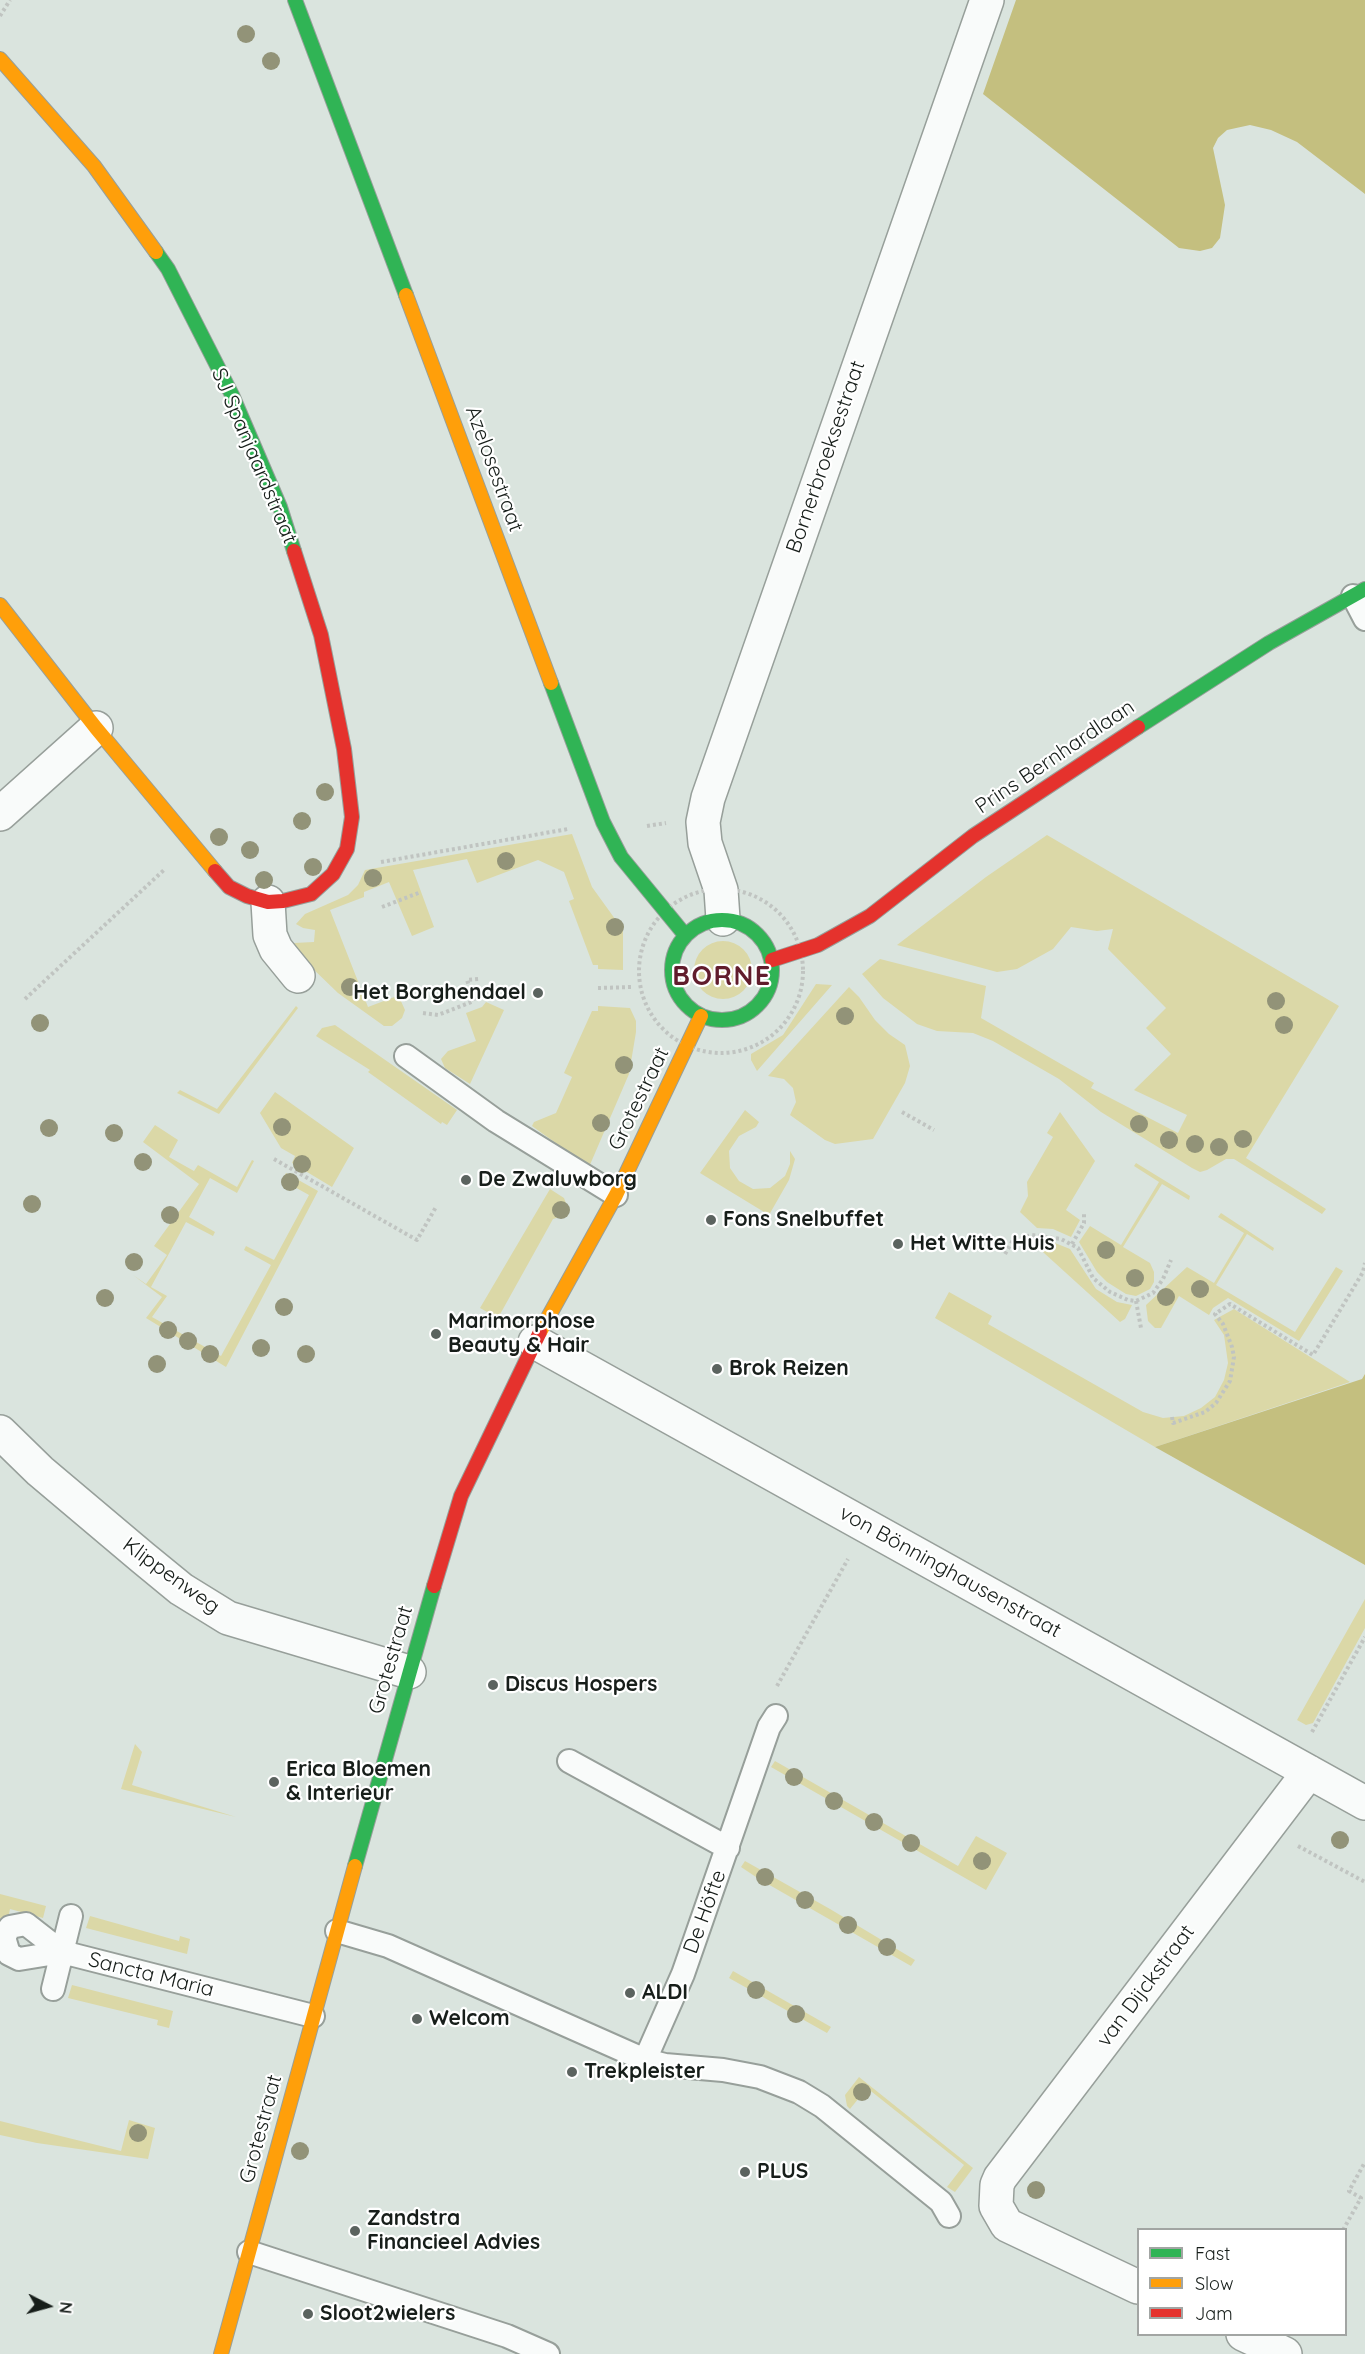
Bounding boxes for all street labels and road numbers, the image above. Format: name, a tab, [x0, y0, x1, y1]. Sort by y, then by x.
street label: Bornerbroeksestraat	[781, 357, 871, 557]
street label: SJ Spanjaardstraat	[206, 364, 302, 548]
street label: Azelosestraat	[460, 403, 528, 535]
street label: Prins Bernhardlaan	[971, 694, 1139, 820]
street label: Grotestraat	[603, 1043, 675, 1155]
street label: von Bönninghausenstraat	[835, 1500, 1065, 1644]
street label: Klippenweg	[118, 1532, 224, 1620]
street label: Grotestraat	[364, 1603, 418, 1717]
street label: De Höfte	[678, 1867, 732, 1957]
street label: van Dijckstraat	[1092, 1920, 1200, 2052]
street label: Sancta Maria	[86, 1947, 216, 2003]
street label: Grotestraat	[234, 2072, 288, 2186]

